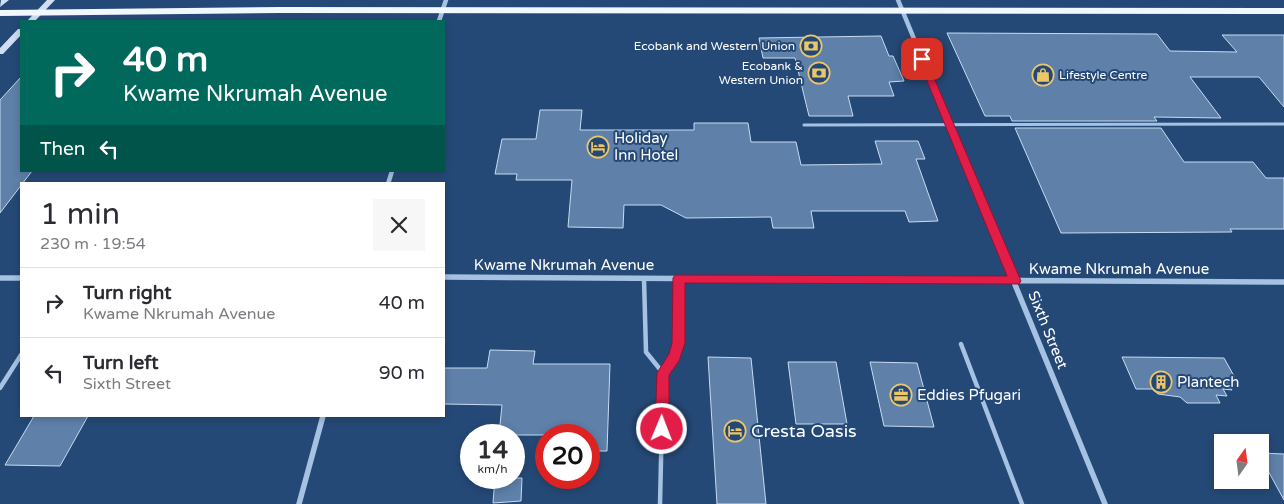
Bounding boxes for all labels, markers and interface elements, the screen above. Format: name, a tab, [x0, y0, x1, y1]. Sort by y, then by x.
bank icon: Ecobank and Western Union	[799, 34, 823, 58]
pin	[901, 38, 943, 80]
text: 40 m	[123, 39, 208, 81]
place label: Ecobank and Western Union	[634, 39, 795, 53]
icon: right	[40, 40, 105, 105]
icon: arrive	[908, 45, 936, 73]
place label: Ecobank & Western Union	[719, 59, 803, 87]
bank icon: Ecobank & Western Union	[807, 61, 831, 85]
shop icon: Lifestyle Centre	[1031, 63, 1055, 87]
place label: Lifestyle Centre	[1059, 68, 1148, 82]
text: Kwame Nkrumah Avenue	[123, 81, 387, 107]
place label: Holiday Inn Hotel	[614, 129, 678, 164]
icon: left	[95, 135, 123, 163]
hotel icon: Holiday Inn Hotel	[586, 135, 610, 159]
text: Then	[40, 138, 85, 160]
text: 1 min	[40, 196, 120, 233]
button: close	[373, 199, 425, 251]
text: 230 m · 19:54	[40, 234, 146, 254]
street label: Kwame Nkrumah Avenue	[474, 256, 654, 274]
street label: Kwame Nkrumah Avenue	[1029, 260, 1209, 278]
text: Turn right	[83, 282, 171, 304]
street label: Sixth Street	[1024, 288, 1072, 372]
icon: right	[40, 289, 68, 317]
text: 40 m	[379, 292, 425, 314]
text: Kwame Nkrumah Avenue	[83, 304, 275, 324]
text: Turn left	[83, 352, 159, 374]
icon: left	[40, 359, 68, 387]
text: 90 m	[379, 362, 425, 384]
building icon: Plantech	[1149, 370, 1173, 394]
place label: Plantech	[1177, 373, 1239, 391]
text: Sixth Street	[83, 374, 171, 394]
office icon: Eddies Pfugari	[889, 383, 913, 407]
place label: Eddies Pfugari	[917, 386, 1021, 404]
position arrow	[635, 402, 687, 454]
hotel icon: Cresta Oasis	[723, 419, 747, 443]
place label: Cresta Oasis	[751, 420, 857, 442]
speed limit sign: 20	[535, 424, 600, 489]
north arrow	[1214, 434, 1269, 489]
map controls	[1214, 434, 1269, 489]
text: 14	[477, 435, 508, 465]
text: km/h	[477, 462, 508, 476]

